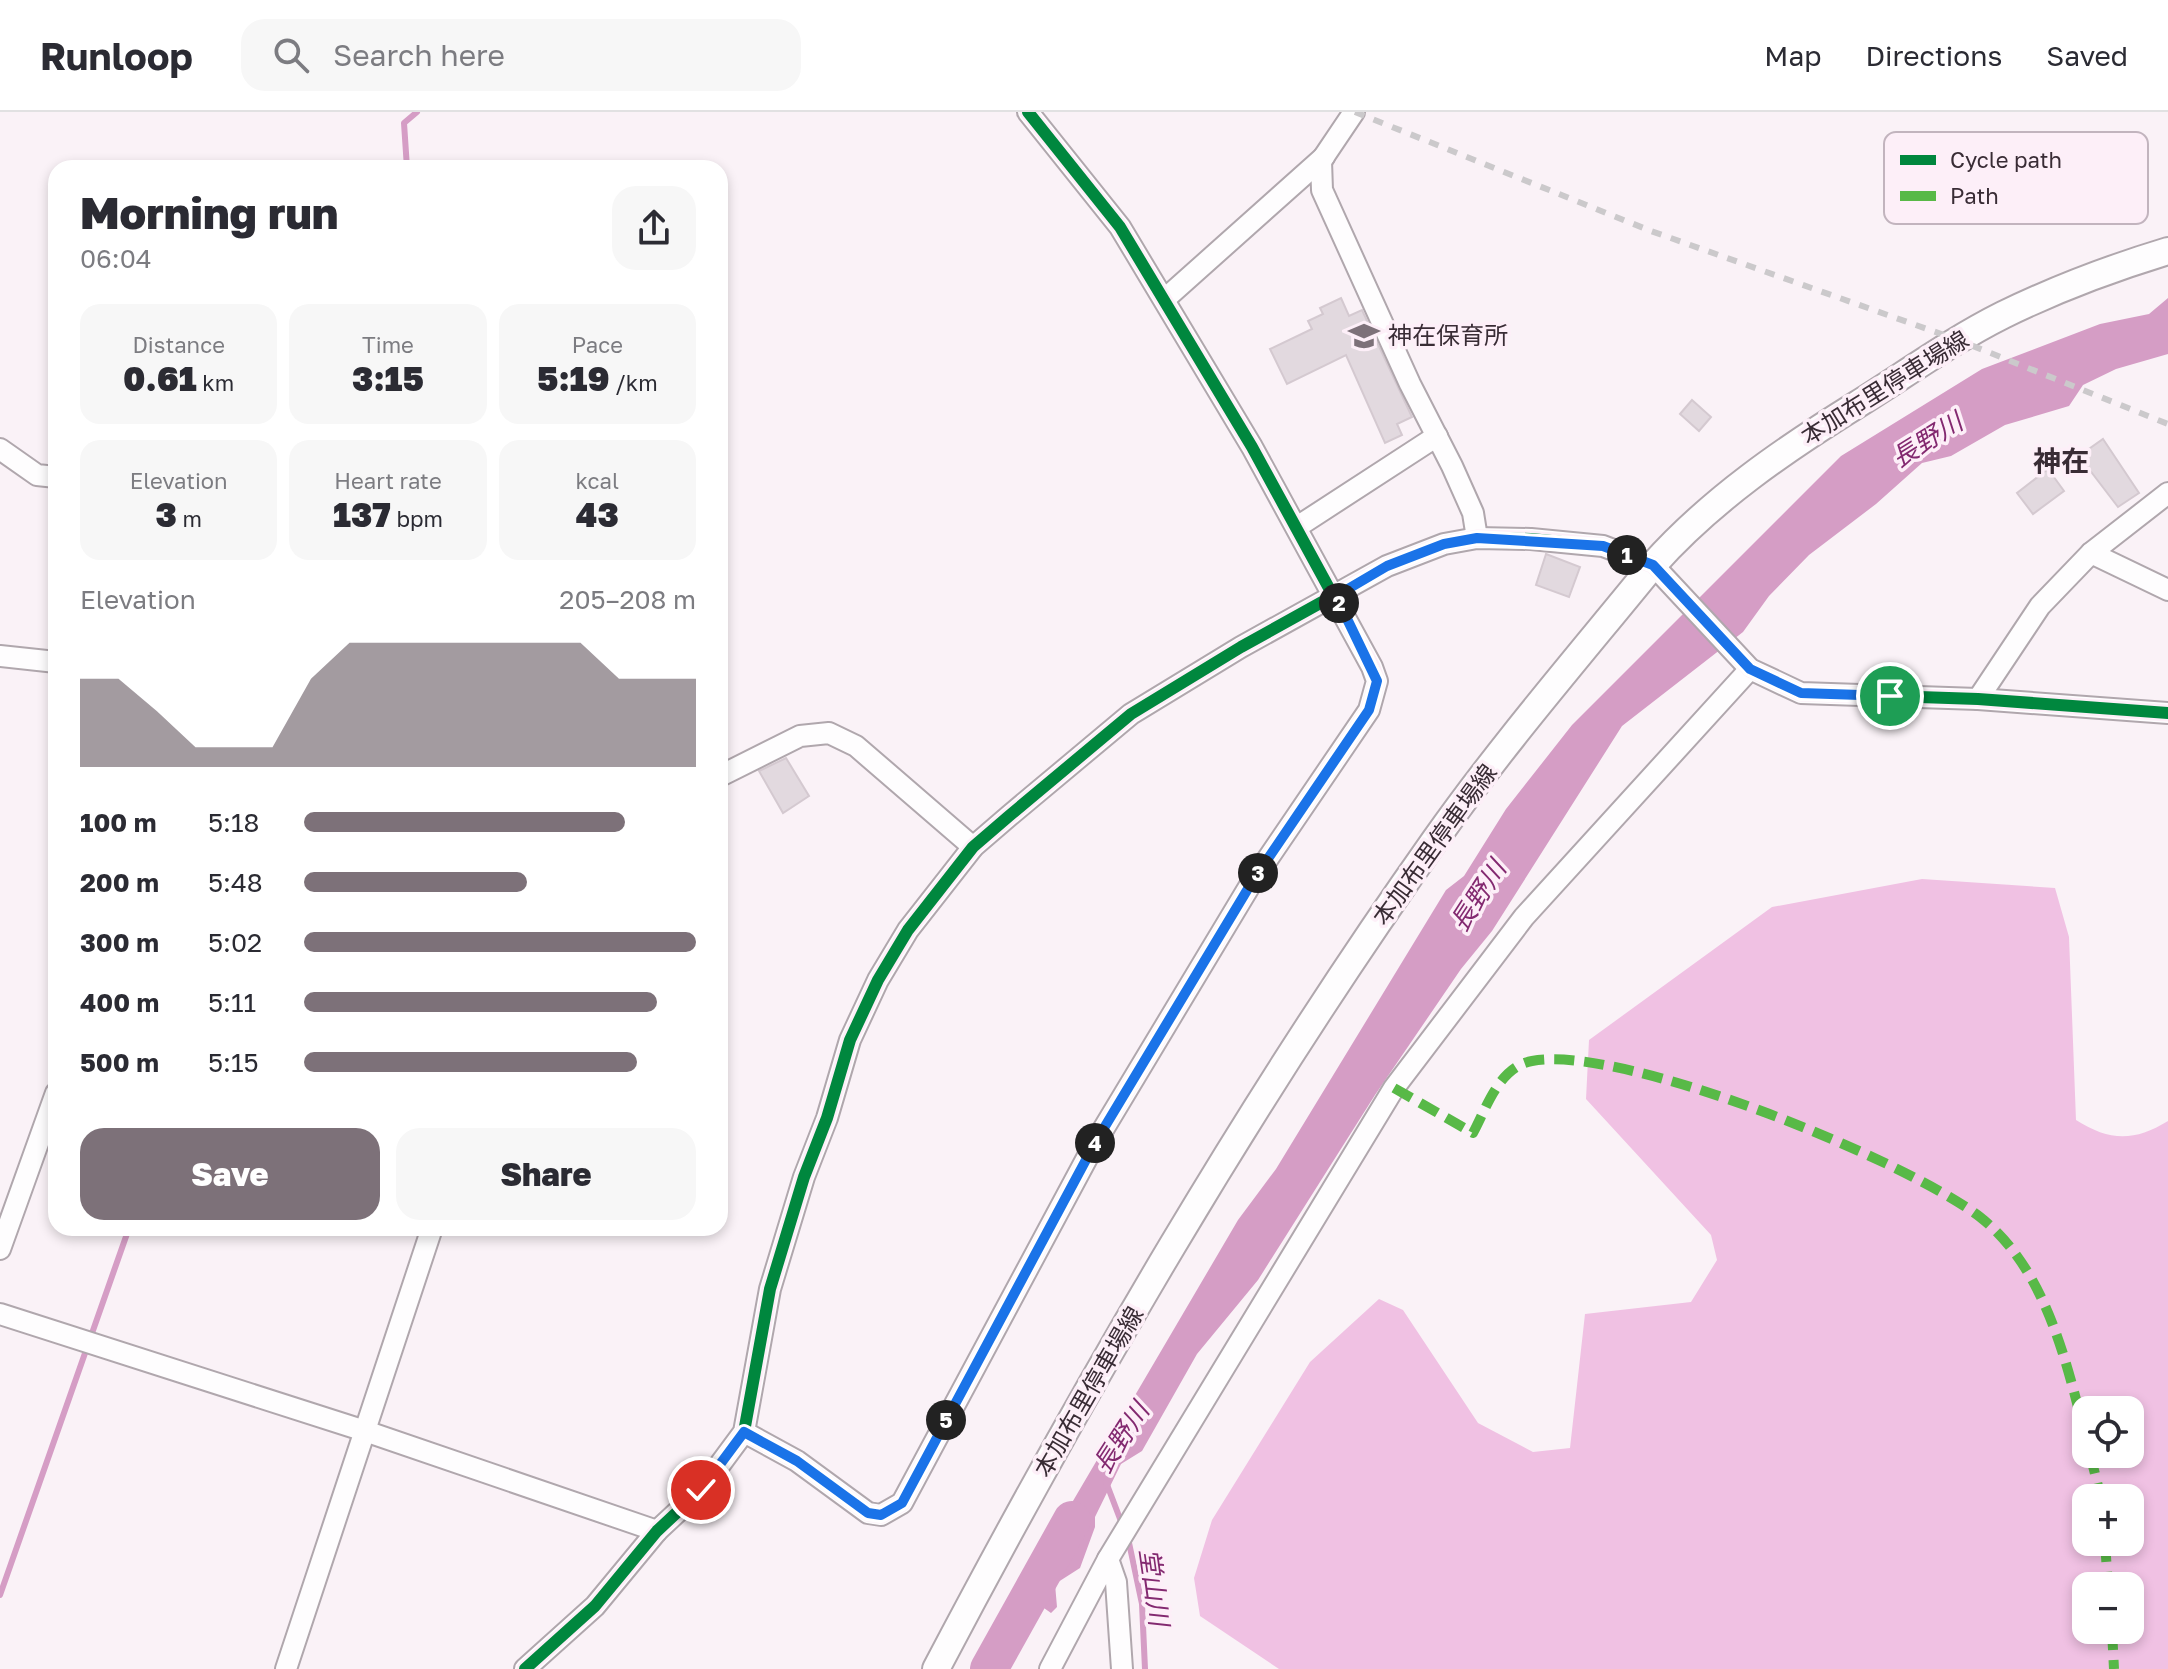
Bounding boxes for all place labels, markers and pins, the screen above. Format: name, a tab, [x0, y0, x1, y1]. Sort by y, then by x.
school or university icon: 神在保育所	[1347, 319, 1381, 353]
place label: 神在保育所	[1388, 320, 1508, 349]
pin: 1	[1607, 535, 1647, 575]
pin: 2	[1319, 583, 1359, 623]
pin	[1856, 662, 1924, 730]
pin: 3	[1238, 853, 1278, 893]
pin: 4	[1075, 1123, 1115, 1163]
pin: 5	[926, 1400, 966, 1440]
pin	[667, 1456, 735, 1524]

